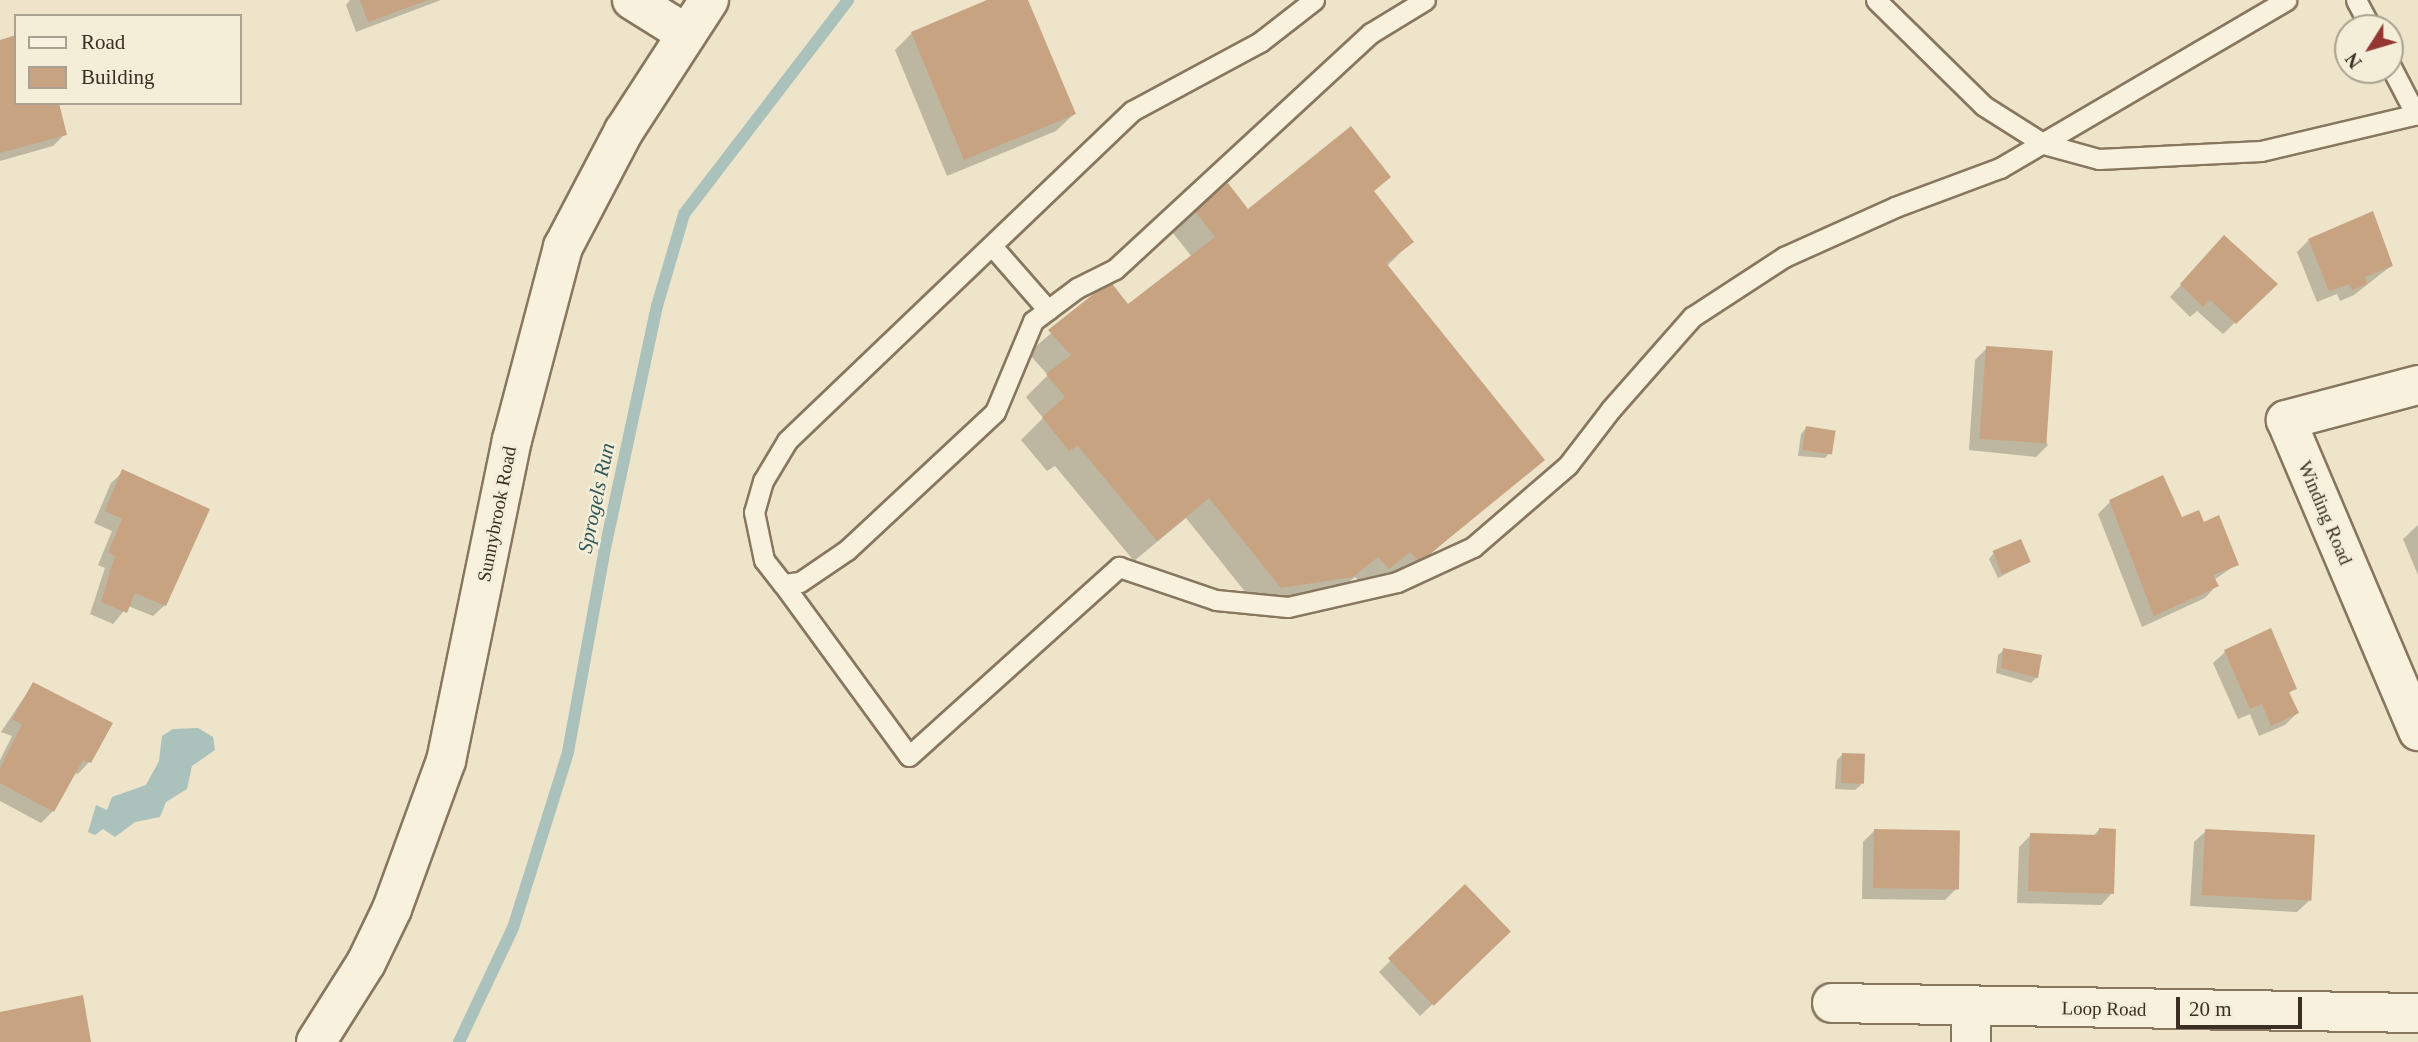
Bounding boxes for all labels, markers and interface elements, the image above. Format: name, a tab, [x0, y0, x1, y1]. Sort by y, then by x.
legend	[14, 14, 242, 105]
north arrow	[2334, 14, 2404, 84]
text: Road	[81, 30, 125, 54]
text: N	[2341, 49, 2366, 73]
text: Building	[81, 65, 155, 89]
water label: Sprogels Run	[572, 441, 620, 555]
street label: Sunnybrook Road	[473, 444, 521, 584]
street label: Winding Road	[2293, 458, 2357, 568]
scale bar	[2180, 982, 2306, 1026]
street label: Loop Road	[2061, 997, 2147, 1021]
text: 20 m	[2189, 997, 2232, 1021]

